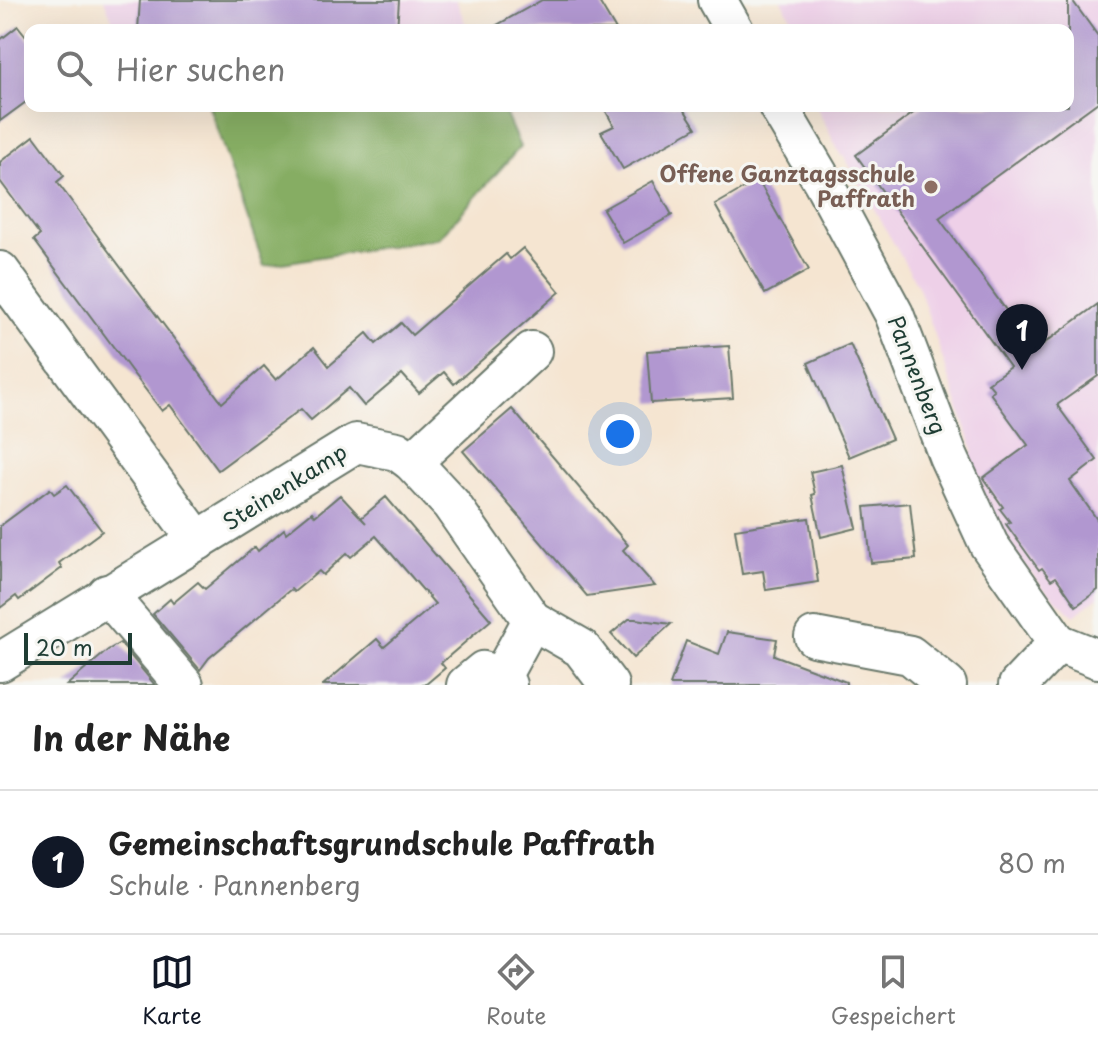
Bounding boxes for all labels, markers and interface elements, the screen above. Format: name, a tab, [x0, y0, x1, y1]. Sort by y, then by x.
search box	[24, 24, 1074, 112]
icon: search	[52, 46, 96, 90]
text: Hier suchen	[116, 46, 285, 91]
place label: Offene Ganztagsschule Paffrath	[660, 156, 915, 214]
marker: Offene Ganztagsschule Paffrath	[922, 178, 940, 196]
pin: 1	[996, 304, 1048, 370]
street label: Pannenberg	[881, 310, 956, 439]
your location	[600, 414, 640, 454]
street label: Steinenkamp	[216, 434, 353, 537]
scale bar	[24, 629, 132, 665]
text: 20 m	[36, 630, 93, 663]
text: In der Nähe	[32, 711, 230, 763]
text: Gemeinschaftsgrundschule Paffrath	[108, 820, 656, 865]
text: 1	[52, 843, 64, 882]
text: 80 m	[998, 843, 1066, 882]
text: Schule · Pannenberg	[108, 865, 360, 904]
tab: Karte	[142, 950, 202, 1031]
tab: Route	[486, 950, 546, 1031]
tab: Gespeichert	[831, 950, 956, 1031]

